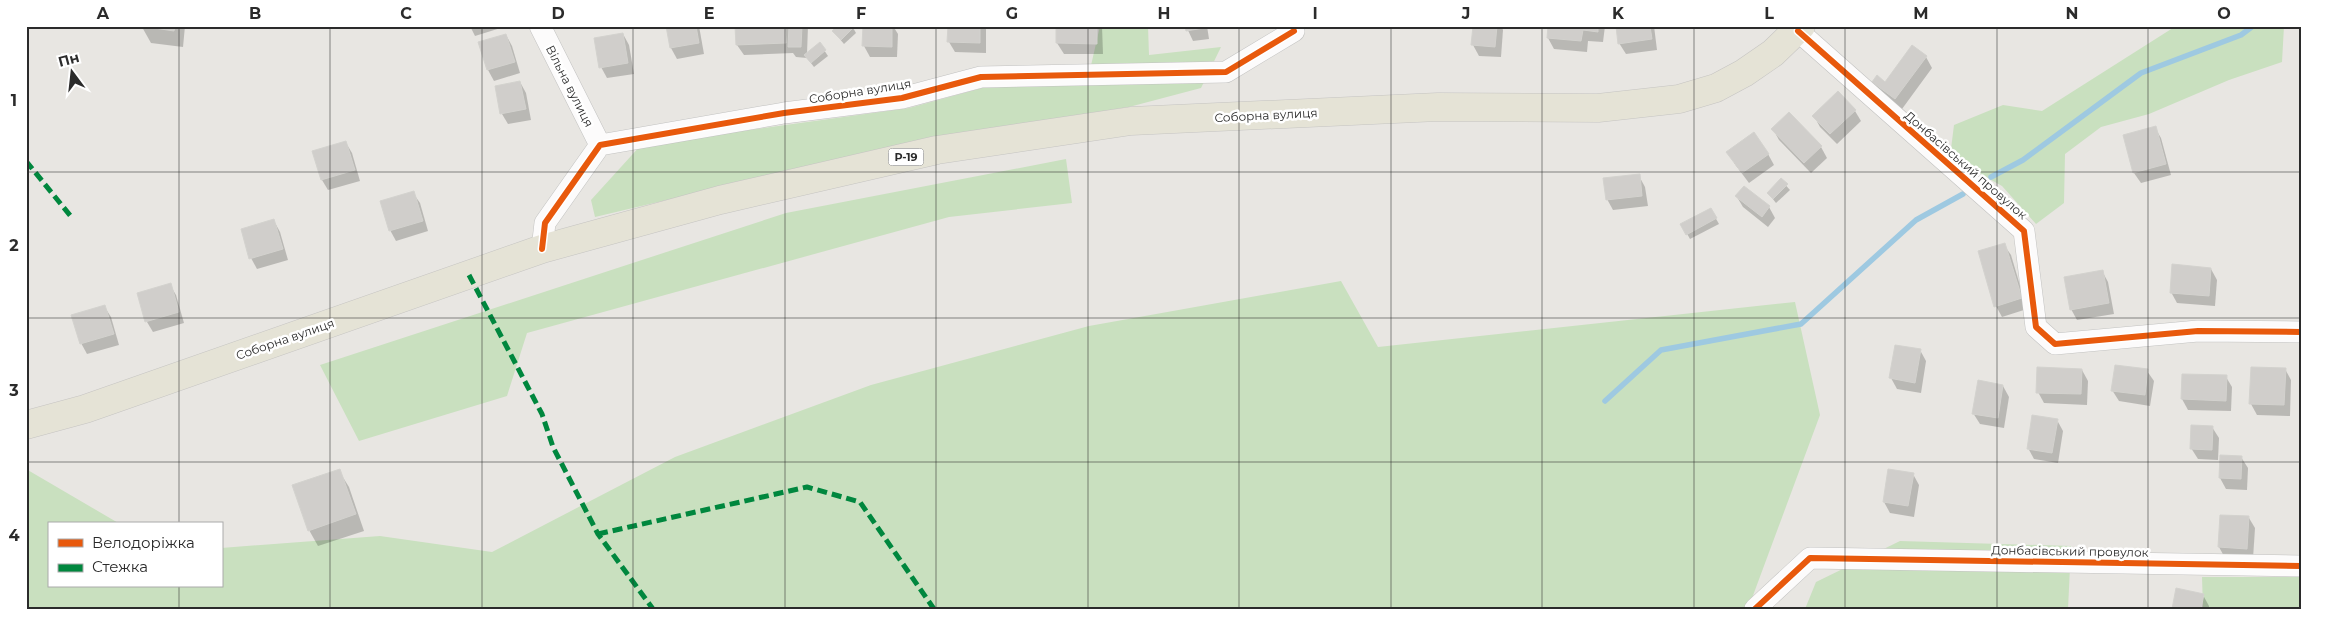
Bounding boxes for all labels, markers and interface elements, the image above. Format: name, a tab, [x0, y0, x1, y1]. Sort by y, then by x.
text: A	[96, 4, 110, 23]
text: B	[249, 4, 261, 23]
text: C	[400, 4, 412, 23]
text: D	[551, 4, 565, 23]
text: E	[704, 4, 714, 23]
text: F	[856, 4, 866, 23]
text: G	[1006, 4, 1018, 23]
text: H	[1158, 4, 1170, 23]
text: I	[1312, 4, 1318, 23]
text: J	[1461, 4, 1470, 23]
text: K	[1612, 4, 1625, 23]
text: L	[1764, 4, 1774, 23]
text: M	[1913, 4, 1929, 23]
text: N	[2066, 4, 2078, 23]
text: O	[2217, 4, 2231, 23]
street label: Вільна вулиця	[543, 43, 597, 129]
north arrow	[48, 48, 98, 98]
text: Пн	[56, 48, 81, 71]
street label: Соборна вулиця	[808, 76, 912, 106]
text: 1	[11, 91, 17, 110]
street label: Соборна вулиця	[1214, 105, 1318, 125]
street label: Донбасівський провулок	[1902, 108, 2030, 222]
road number: Р-19	[888, 148, 924, 166]
text: 2	[9, 236, 19, 255]
street label: Соборна вулиця	[234, 315, 336, 363]
text: 3	[8, 381, 19, 400]
legend	[48, 522, 222, 588]
text: 4	[8, 526, 20, 545]
text: Велодоріжка	[92, 533, 195, 552]
street label: Донбасівський провулок	[1991, 542, 2149, 560]
text: Стежка	[92, 557, 148, 576]

